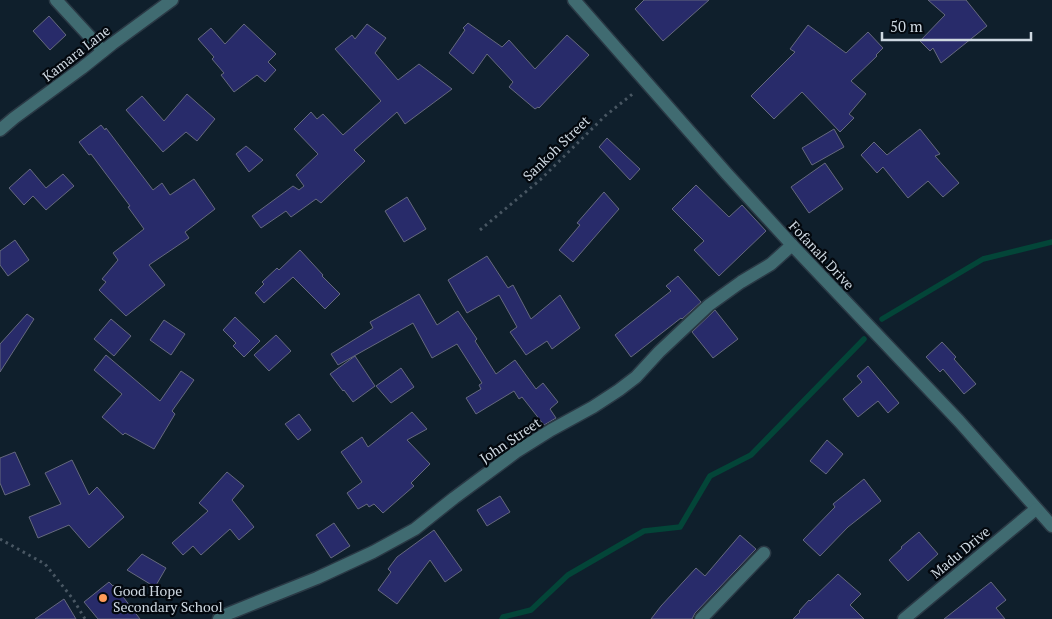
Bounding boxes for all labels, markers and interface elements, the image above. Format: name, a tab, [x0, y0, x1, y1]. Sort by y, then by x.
scale bar	[882, 10, 1031, 42]
text: 50 m	[890, 16, 923, 36]
street label: Kamara Lane	[38, 21, 114, 85]
street label: Sankoh Street	[518, 111, 594, 185]
street label: Fofanah Drive	[785, 216, 859, 294]
street label: John Street	[476, 412, 545, 467]
street label: Madu Drive	[926, 522, 994, 582]
place label: Good Hope Secondary School	[113, 581, 223, 616]
marker: Good Hope Secondary School	[97, 592, 109, 604]

